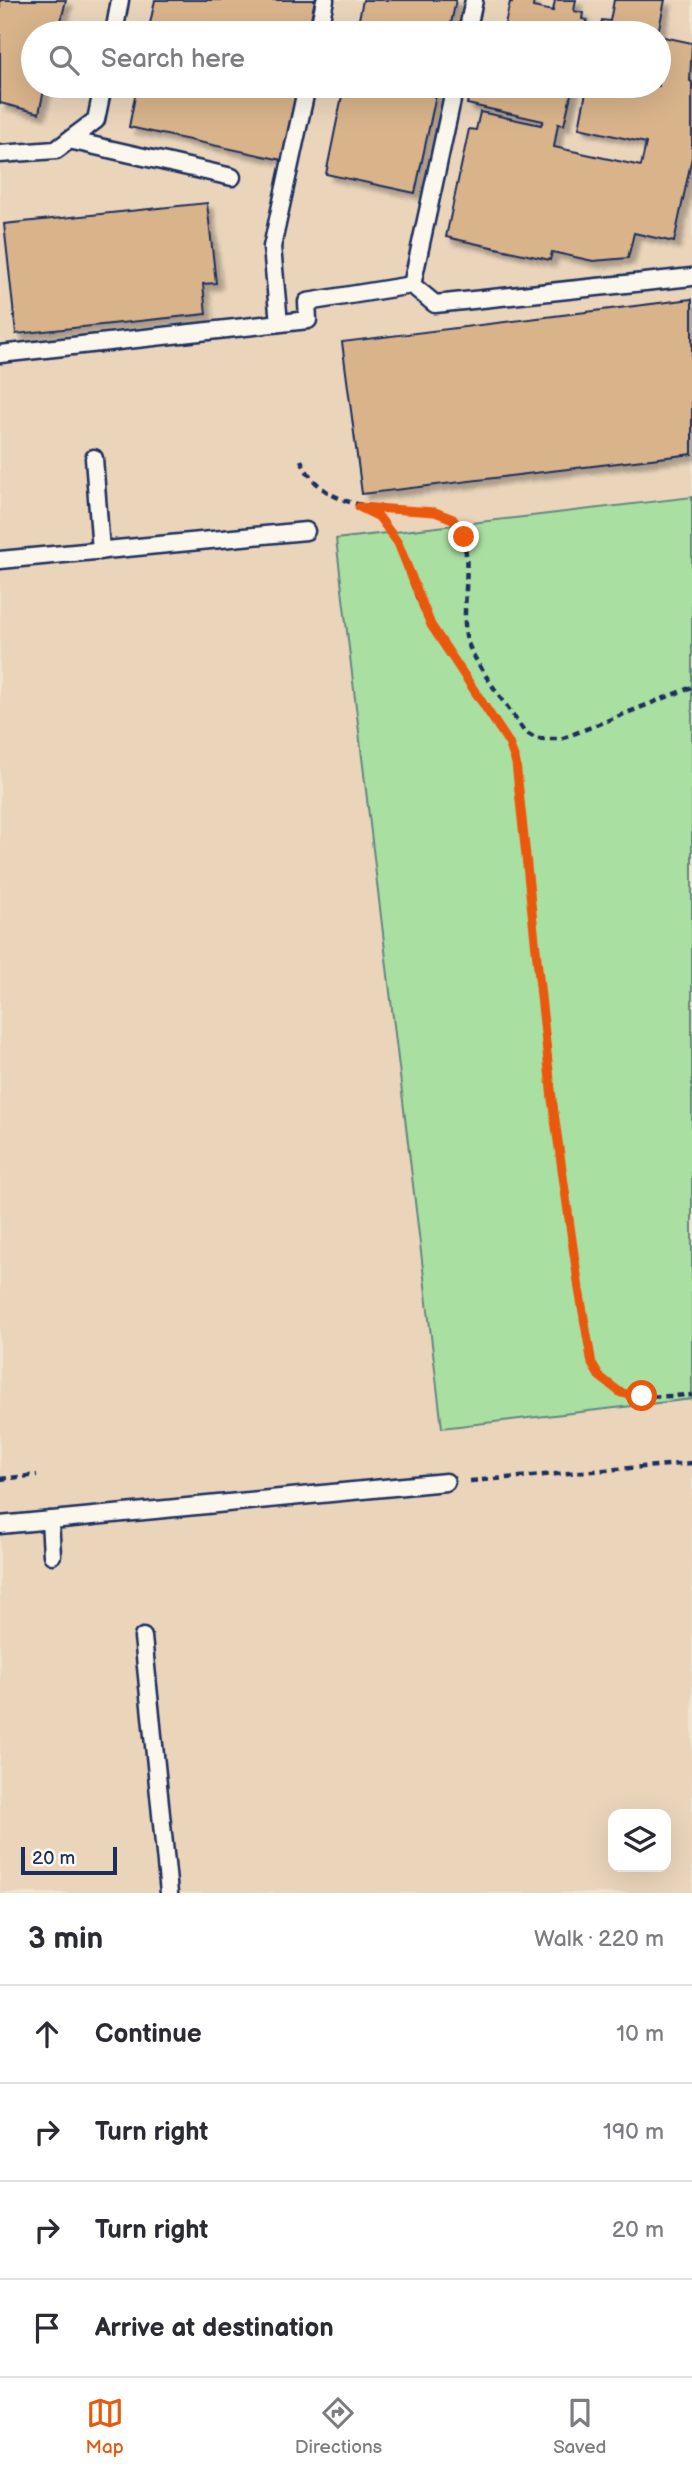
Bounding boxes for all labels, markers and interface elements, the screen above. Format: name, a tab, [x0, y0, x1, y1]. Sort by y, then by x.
search box	[21, 21, 671, 98]
icon: search	[45, 41, 83, 79]
text: Search here	[101, 44, 245, 75]
route end	[448, 521, 479, 552]
route start	[626, 1380, 657, 1411]
map controls	[608, 1809, 671, 1872]
button: layers	[608, 1809, 671, 1872]
scale bar	[21, 1844, 117, 1876]
text: 20 m	[32, 1847, 75, 1870]
text: 3 min	[28, 1921, 103, 1957]
text: Walk · 220 m	[534, 1925, 664, 1953]
icon: ahead	[28, 2015, 66, 2053]
text: Continue	[95, 2019, 202, 2050]
text: 10 m	[616, 2020, 664, 2048]
icon: right	[28, 2113, 66, 2151]
text: Turn right	[95, 2117, 208, 2148]
text: 190 m	[603, 2118, 664, 2146]
icon: right	[28, 2211, 66, 2249]
text: Turn right	[95, 2215, 208, 2246]
text: 20 m	[612, 2216, 664, 2244]
icon: arrive	[28, 2309, 66, 2347]
text: Arrive at destination	[95, 2313, 334, 2344]
tab: Map	[86, 2394, 124, 2459]
tab: Directions	[295, 2394, 382, 2459]
tab: Saved	[553, 2394, 606, 2459]

